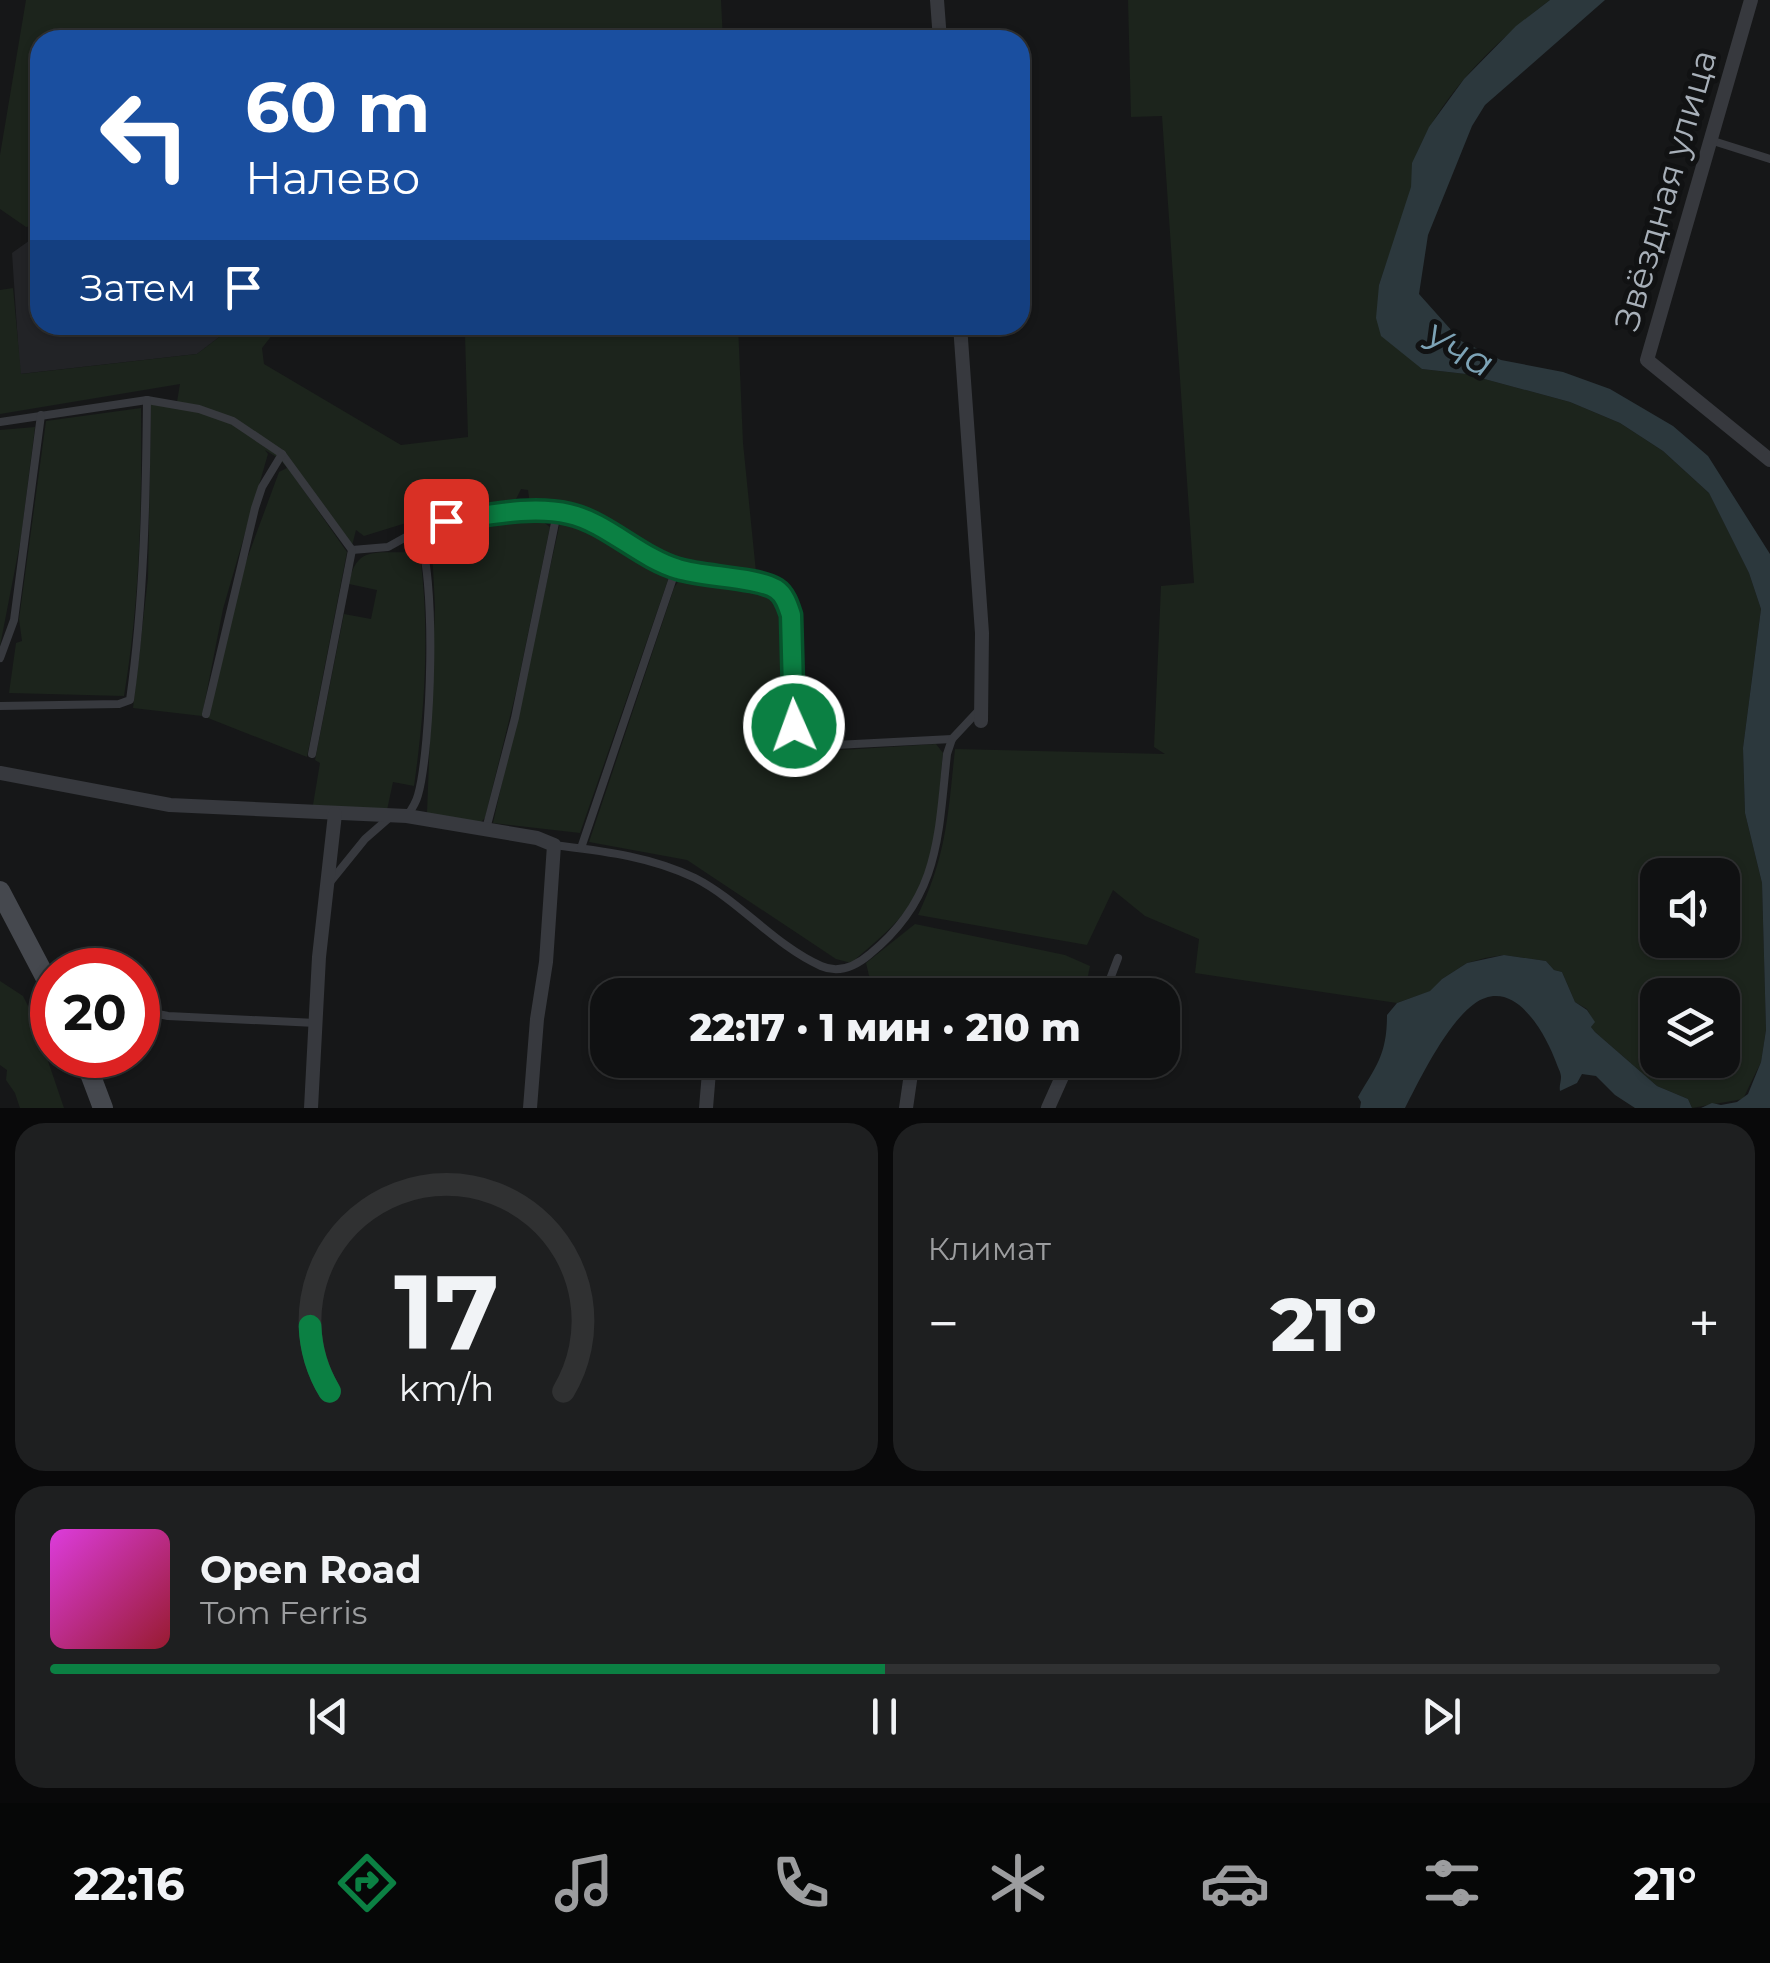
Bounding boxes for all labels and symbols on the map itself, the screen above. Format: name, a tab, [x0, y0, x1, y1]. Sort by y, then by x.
street label: Звёздная улица	[1604, 45, 1726, 335]
water label: Уча	[1415, 313, 1501, 387]
pin	[404, 479, 489, 564]
position arrow	[742, 674, 846, 778]
speed limit sign: 20	[30, 948, 160, 1078]

